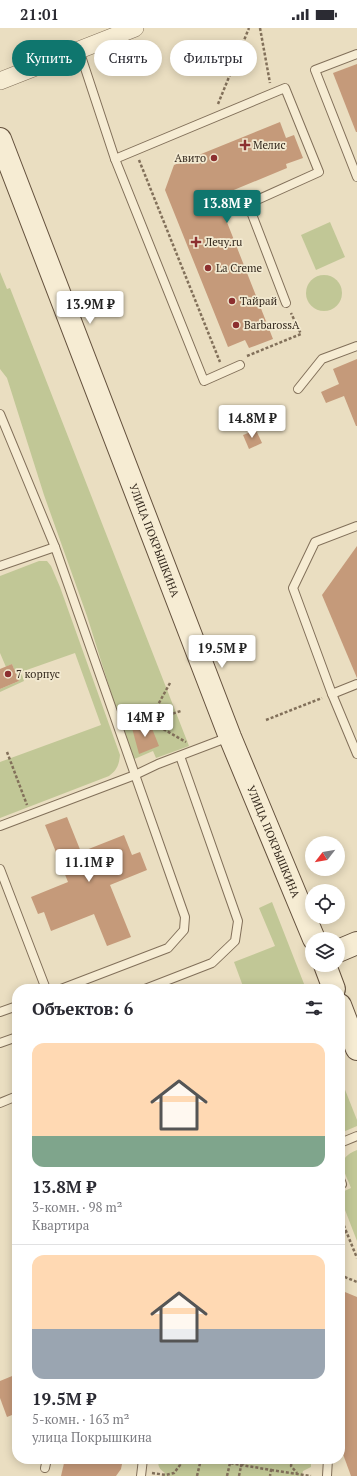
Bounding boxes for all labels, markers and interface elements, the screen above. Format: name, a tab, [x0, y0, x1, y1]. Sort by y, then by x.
text: 21:01	[20, 4, 59, 24]
chip: Купить	[12, 40, 86, 76]
chip: Снять	[94, 40, 162, 76]
chip: Фильтры	[170, 40, 257, 76]
place label: Мелис	[253, 138, 286, 152]
marker: Мелис	[240, 140, 250, 150]
place label: Авито	[174, 151, 206, 165]
marker: Авито	[209, 153, 219, 163]
pin: 13.8M ₽	[190, 190, 264, 224]
text: 13.8M ₽	[203, 194, 251, 212]
place label: Лечу.ru	[204, 235, 243, 249]
marker: Лечу.ru	[190, 236, 202, 248]
place label: La Creme	[216, 261, 263, 275]
marker: La Creme	[203, 263, 213, 273]
pin: 13.9M ₽	[53, 291, 127, 325]
place label: Тайрай	[240, 294, 278, 308]
text: 13.9M ₽	[66, 295, 114, 313]
marker: Тайрай	[227, 296, 237, 306]
place label: BarbarossA	[244, 318, 300, 332]
marker: BarbarossA	[231, 320, 241, 330]
pin: 14.8M ₽	[215, 405, 289, 439]
text: 14.8M ₽	[228, 409, 276, 427]
street label: УЛИЦА ПОКРЫШКИНА	[126, 482, 183, 599]
pin: 19.5M ₽	[185, 635, 259, 669]
text: 19.5M ₽	[198, 639, 246, 657]
place label: 7 корпус	[16, 667, 60, 681]
marker: 7 корпус	[3, 669, 13, 679]
pin: 14M ₽	[117, 704, 173, 738]
text: 14M ₽	[126, 708, 164, 726]
street label: УЛИЦА ПОКРЫШКИНА	[244, 783, 303, 900]
north arrow	[305, 836, 345, 876]
map controls	[305, 836, 345, 972]
pin: 11.1M ₽	[52, 849, 126, 883]
text: 11.1M ₽	[65, 853, 113, 871]
button: locate	[305, 884, 345, 924]
button: layers	[305, 932, 345, 972]
text: Объектов: 6	[32, 997, 133, 1020]
icon: filters	[303, 997, 325, 1019]
icon: home	[143, 1069, 215, 1141]
text: 13.8M ₽	[32, 1175, 96, 1198]
text: 3-комн. · 98 m²	[32, 1198, 122, 1216]
text: Квартира	[32, 1216, 89, 1234]
icon: home	[143, 1281, 215, 1353]
text: 19.5M ₽	[32, 1387, 96, 1410]
text: 5-комн. · 163 m²	[32, 1410, 129, 1428]
text: улица Покрышкина	[32, 1428, 152, 1446]

